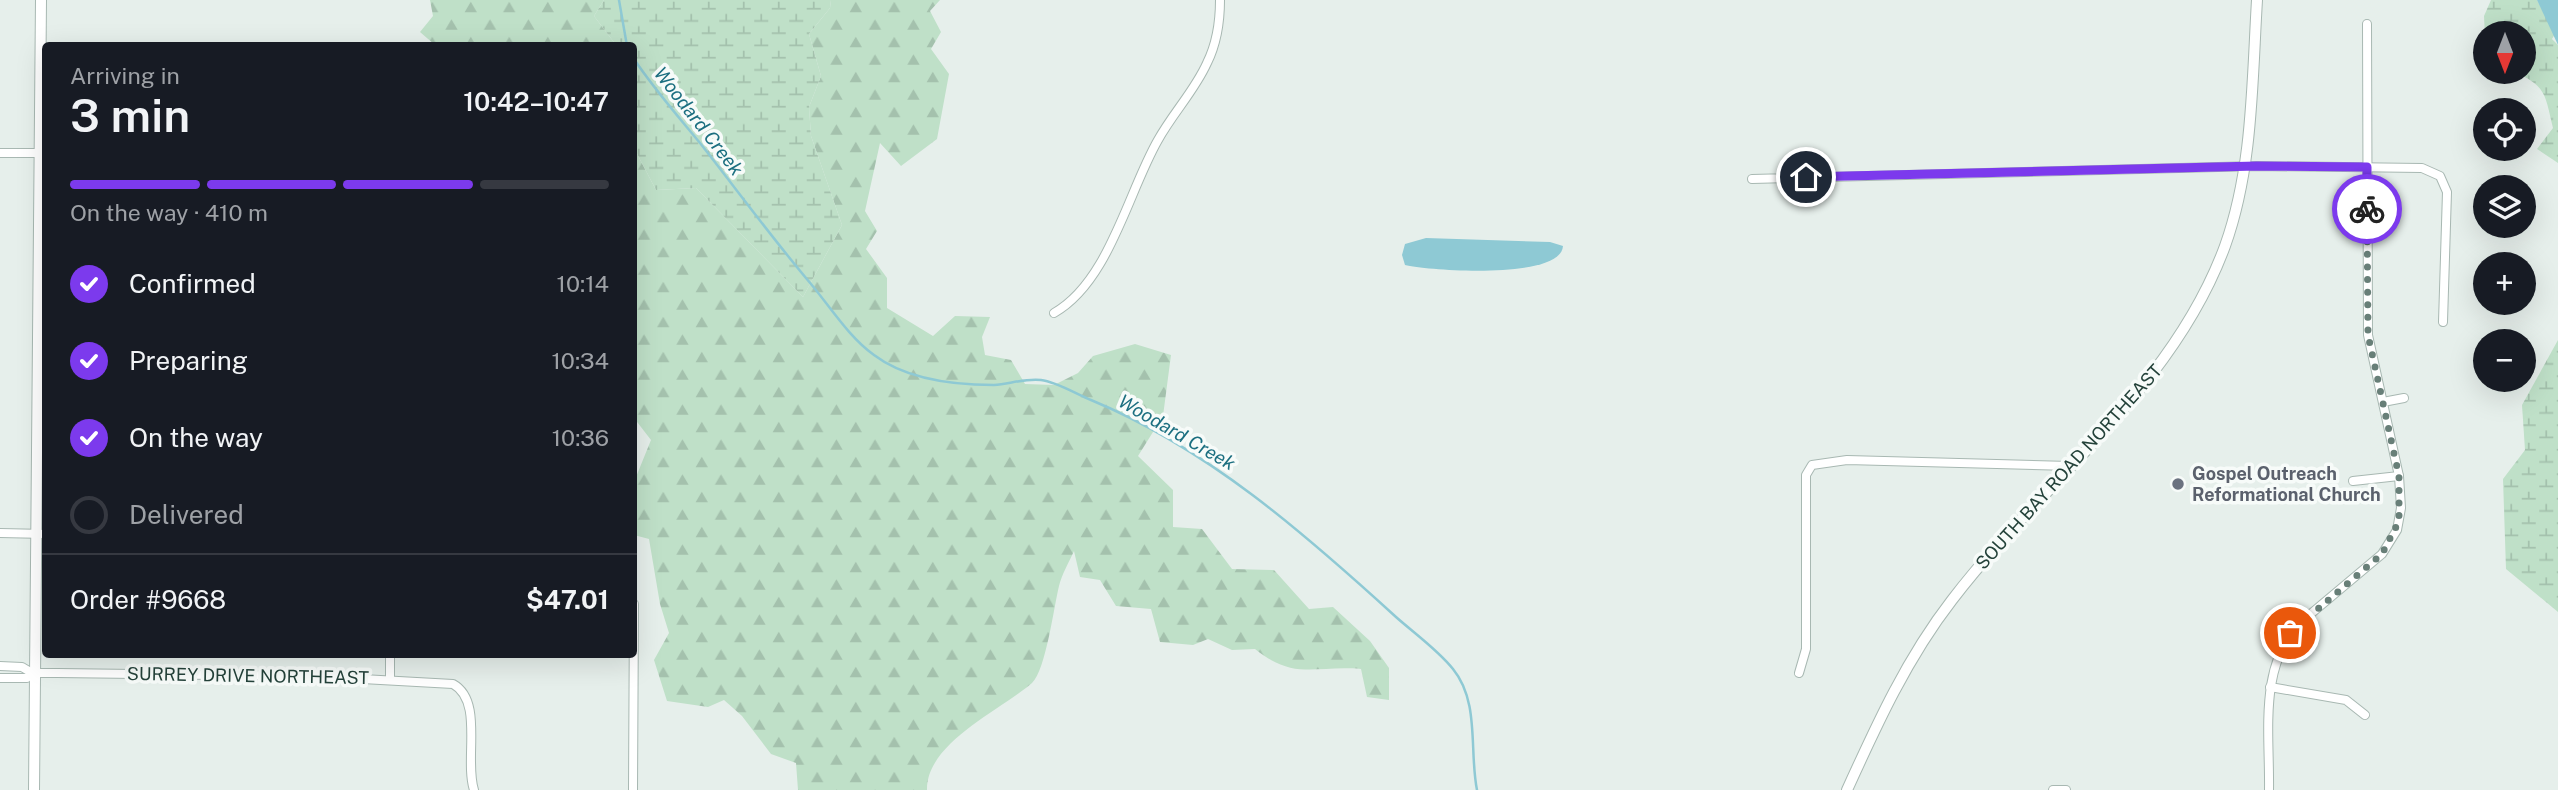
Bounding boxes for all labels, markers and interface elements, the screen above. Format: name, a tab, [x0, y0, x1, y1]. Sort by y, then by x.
north arrow	[2473, 21, 2536, 84]
map controls	[2473, 21, 2536, 392]
text: Arriving in	[70, 62, 180, 89]
water label: Woodard Creek	[650, 63, 749, 180]
text: 10:42–10:47	[463, 86, 609, 117]
text: 3 min	[70, 88, 190, 142]
button: locate	[2473, 98, 2536, 161]
pin	[1776, 147, 1836, 207]
icon: home	[1787, 158, 1825, 196]
courier	[2332, 174, 2402, 244]
button: layers	[2473, 175, 2536, 238]
icon: bike	[2348, 190, 2386, 228]
text: On the way · 410 m	[70, 199, 268, 226]
button: +	[2473, 252, 2536, 315]
icon: check	[70, 265, 108, 303]
text: Confirmed	[129, 268, 256, 299]
text: 10:14	[557, 270, 609, 297]
button: −	[2473, 329, 2536, 392]
icon: check	[70, 342, 108, 380]
text: Preparing	[129, 345, 248, 376]
text: 10:34	[551, 347, 609, 374]
street label: SOUTH BAY ROAD NORTHEAST	[1971, 360, 2166, 573]
water label: Woodard Creek	[1115, 390, 1240, 475]
icon: check	[70, 419, 108, 457]
text: On the way	[129, 422, 263, 453]
text: 10:36	[552, 424, 609, 451]
place label: Gospel Outreach Reformational Church	[2192, 463, 2381, 505]
marker: Gospel Outreach Reformational Church	[2170, 476, 2186, 492]
text: Delivered	[129, 499, 244, 530]
text: Order #9668	[70, 584, 226, 615]
text: $47.01	[526, 584, 609, 615]
pin	[2260, 603, 2320, 663]
icon: bag	[2271, 614, 2309, 652]
street label: SURREY DRIVE NORTHEAST	[127, 663, 370, 688]

